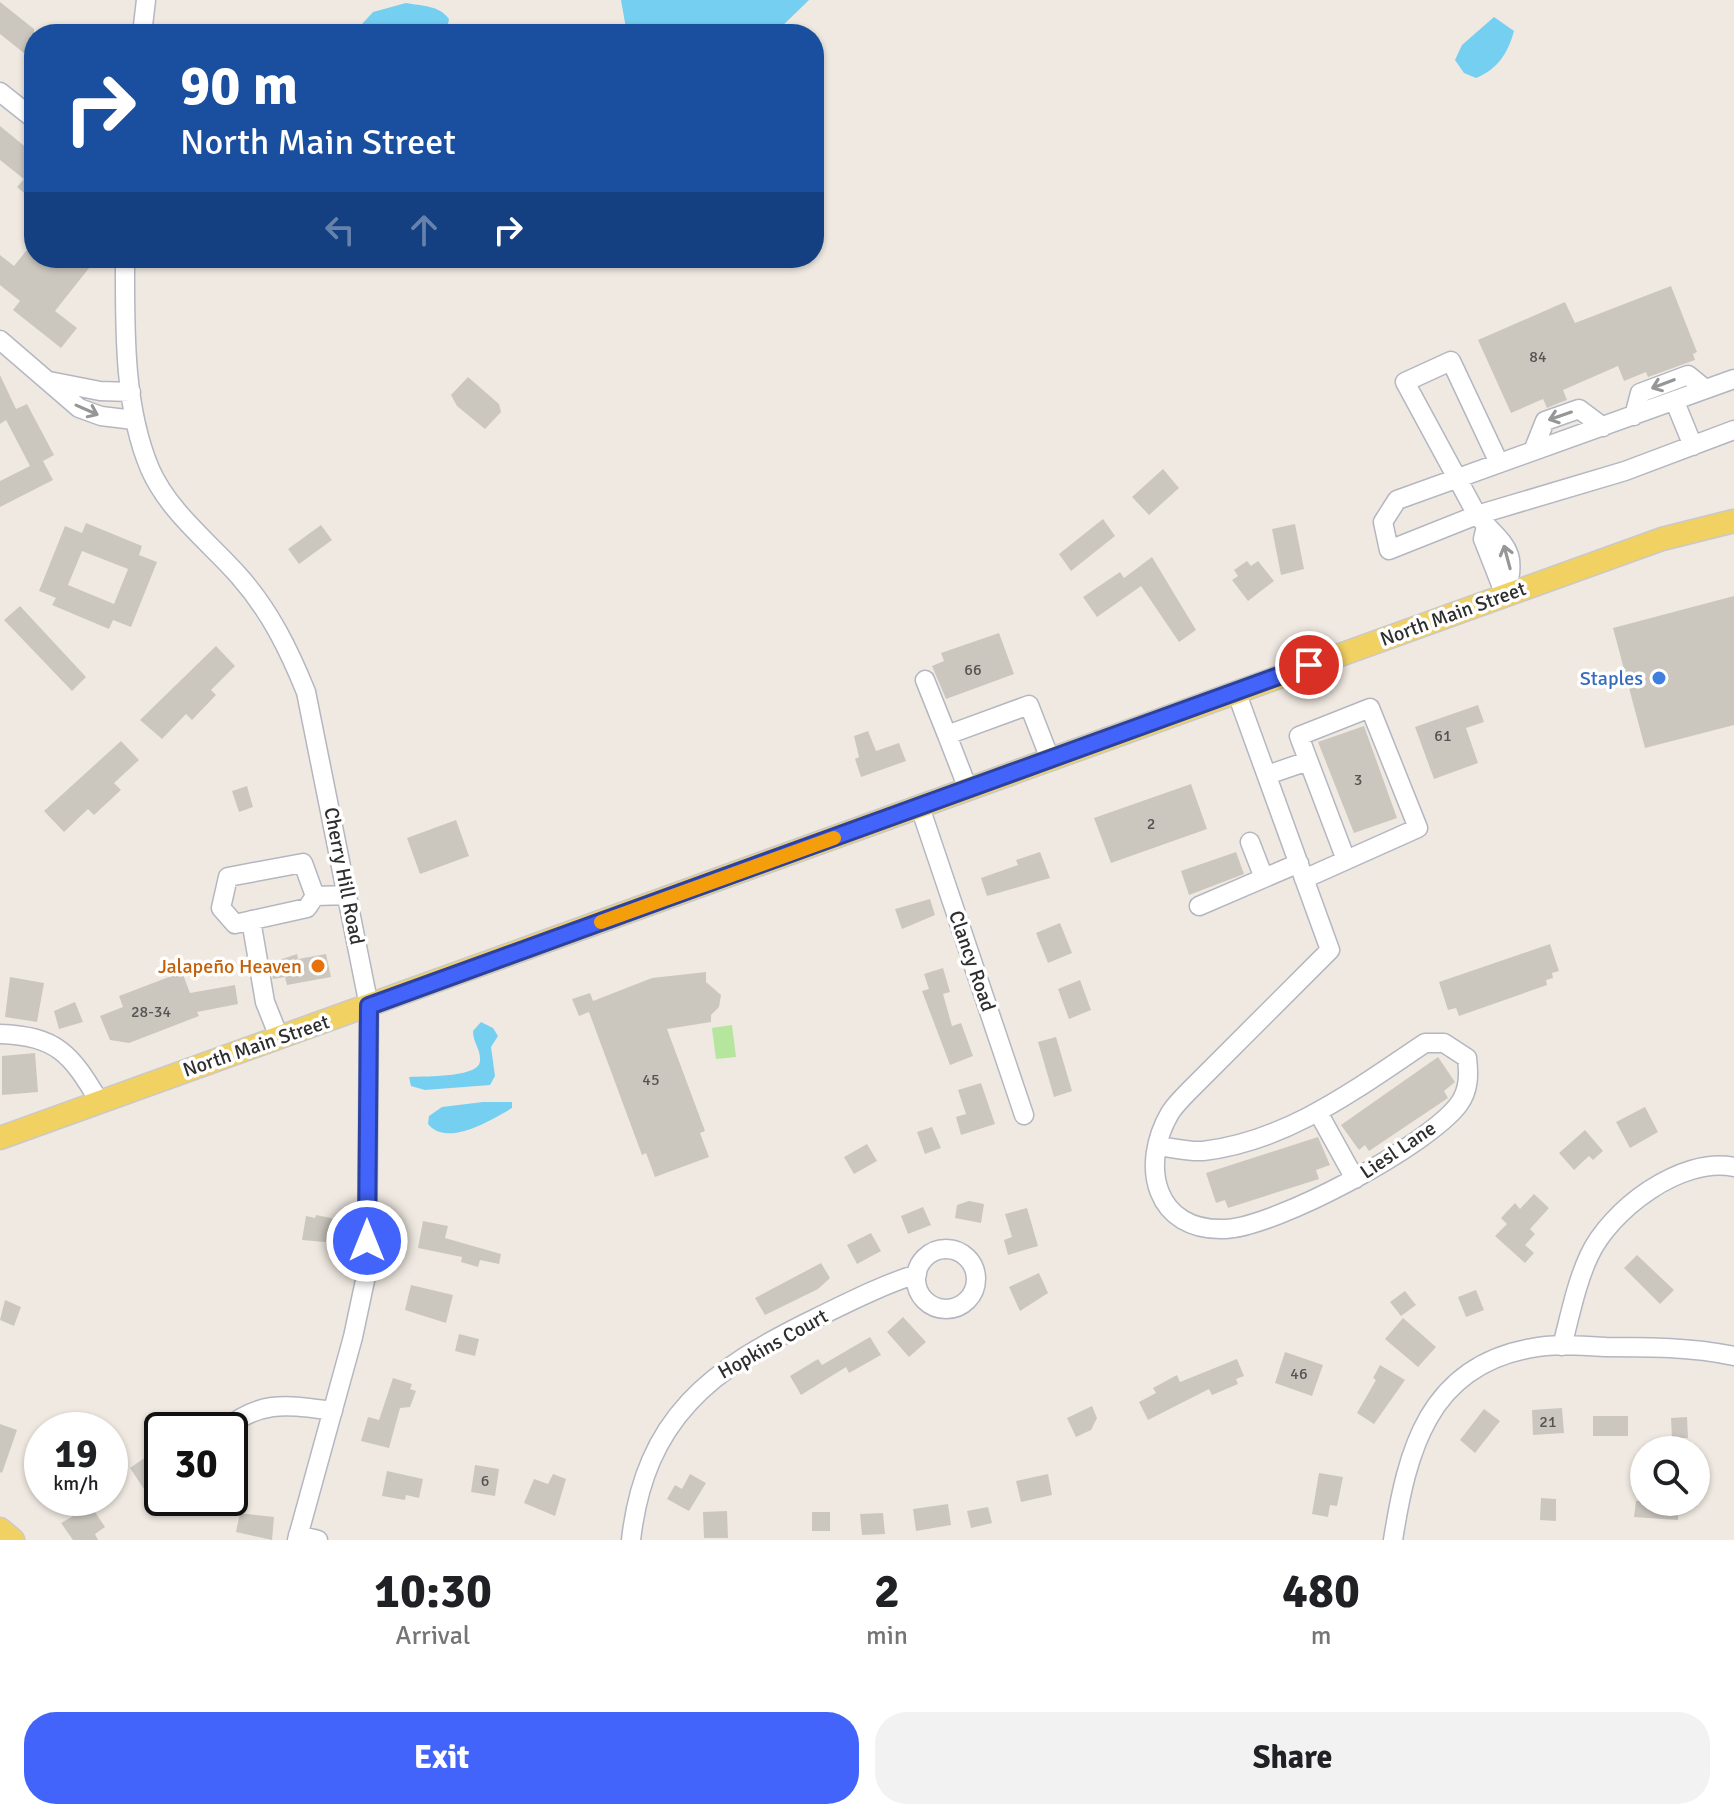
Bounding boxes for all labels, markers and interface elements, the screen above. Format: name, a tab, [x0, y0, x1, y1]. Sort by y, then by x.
text: 90 m	[180, 51, 298, 120]
icon: right	[48, 56, 152, 160]
text: North Main Street	[180, 120, 456, 165]
icon: left	[318, 208, 362, 252]
icon: ahead	[402, 208, 446, 252]
icon: right	[486, 208, 530, 252]
house number: 84	[1529, 347, 1547, 367]
one-way arrow	[1651, 378, 1676, 392]
one-way arrow	[74, 404, 99, 419]
one-way arrow	[1548, 409, 1573, 424]
one-way arrow	[1499, 544, 1514, 570]
street label: North Main Street	[1377, 576, 1529, 652]
pin	[1275, 631, 1343, 699]
icon: arrive	[1287, 643, 1331, 687]
house number: 66	[964, 660, 982, 680]
place label: Staples	[1580, 666, 1643, 691]
marker: Staples	[1650, 669, 1668, 687]
house number: 61	[1434, 726, 1452, 746]
house number: 3	[1354, 770, 1362, 790]
street label: Cherry Hill Road	[318, 805, 370, 947]
house number: 2	[1147, 814, 1155, 834]
street label: Clancy Road	[943, 907, 1001, 1015]
place label: Jalapeño Heaven	[158, 954, 302, 979]
marker: Jalapeño Heaven	[309, 957, 327, 975]
house number: 28-34	[131, 1002, 171, 1022]
street label: North Main Street	[179, 1009, 333, 1083]
house number: 45	[642, 1070, 660, 1090]
street label: Liesl Lane	[1355, 1116, 1441, 1184]
position arrow	[325, 1199, 409, 1283]
street label: Hopkins Court	[714, 1304, 832, 1384]
house number: 46	[1290, 1364, 1308, 1384]
speed limit sign: 30	[144, 1412, 248, 1516]
house number: 21	[1539, 1412, 1557, 1432]
text: 19	[54, 1429, 98, 1479]
map controls	[1630, 1436, 1710, 1516]
button: search	[1630, 1436, 1710, 1516]
text: km/h	[53, 1471, 99, 1496]
house number: 6	[481, 1471, 489, 1491]
text: 10:30	[374, 1562, 492, 1621]
text: 2	[874, 1562, 900, 1621]
text: 480	[1282, 1562, 1360, 1621]
text: Arrival	[396, 1620, 470, 1652]
text: min	[866, 1620, 908, 1652]
text: m	[1311, 1620, 1331, 1652]
button: Exit	[24, 1712, 859, 1804]
button: Share	[875, 1712, 1710, 1804]

